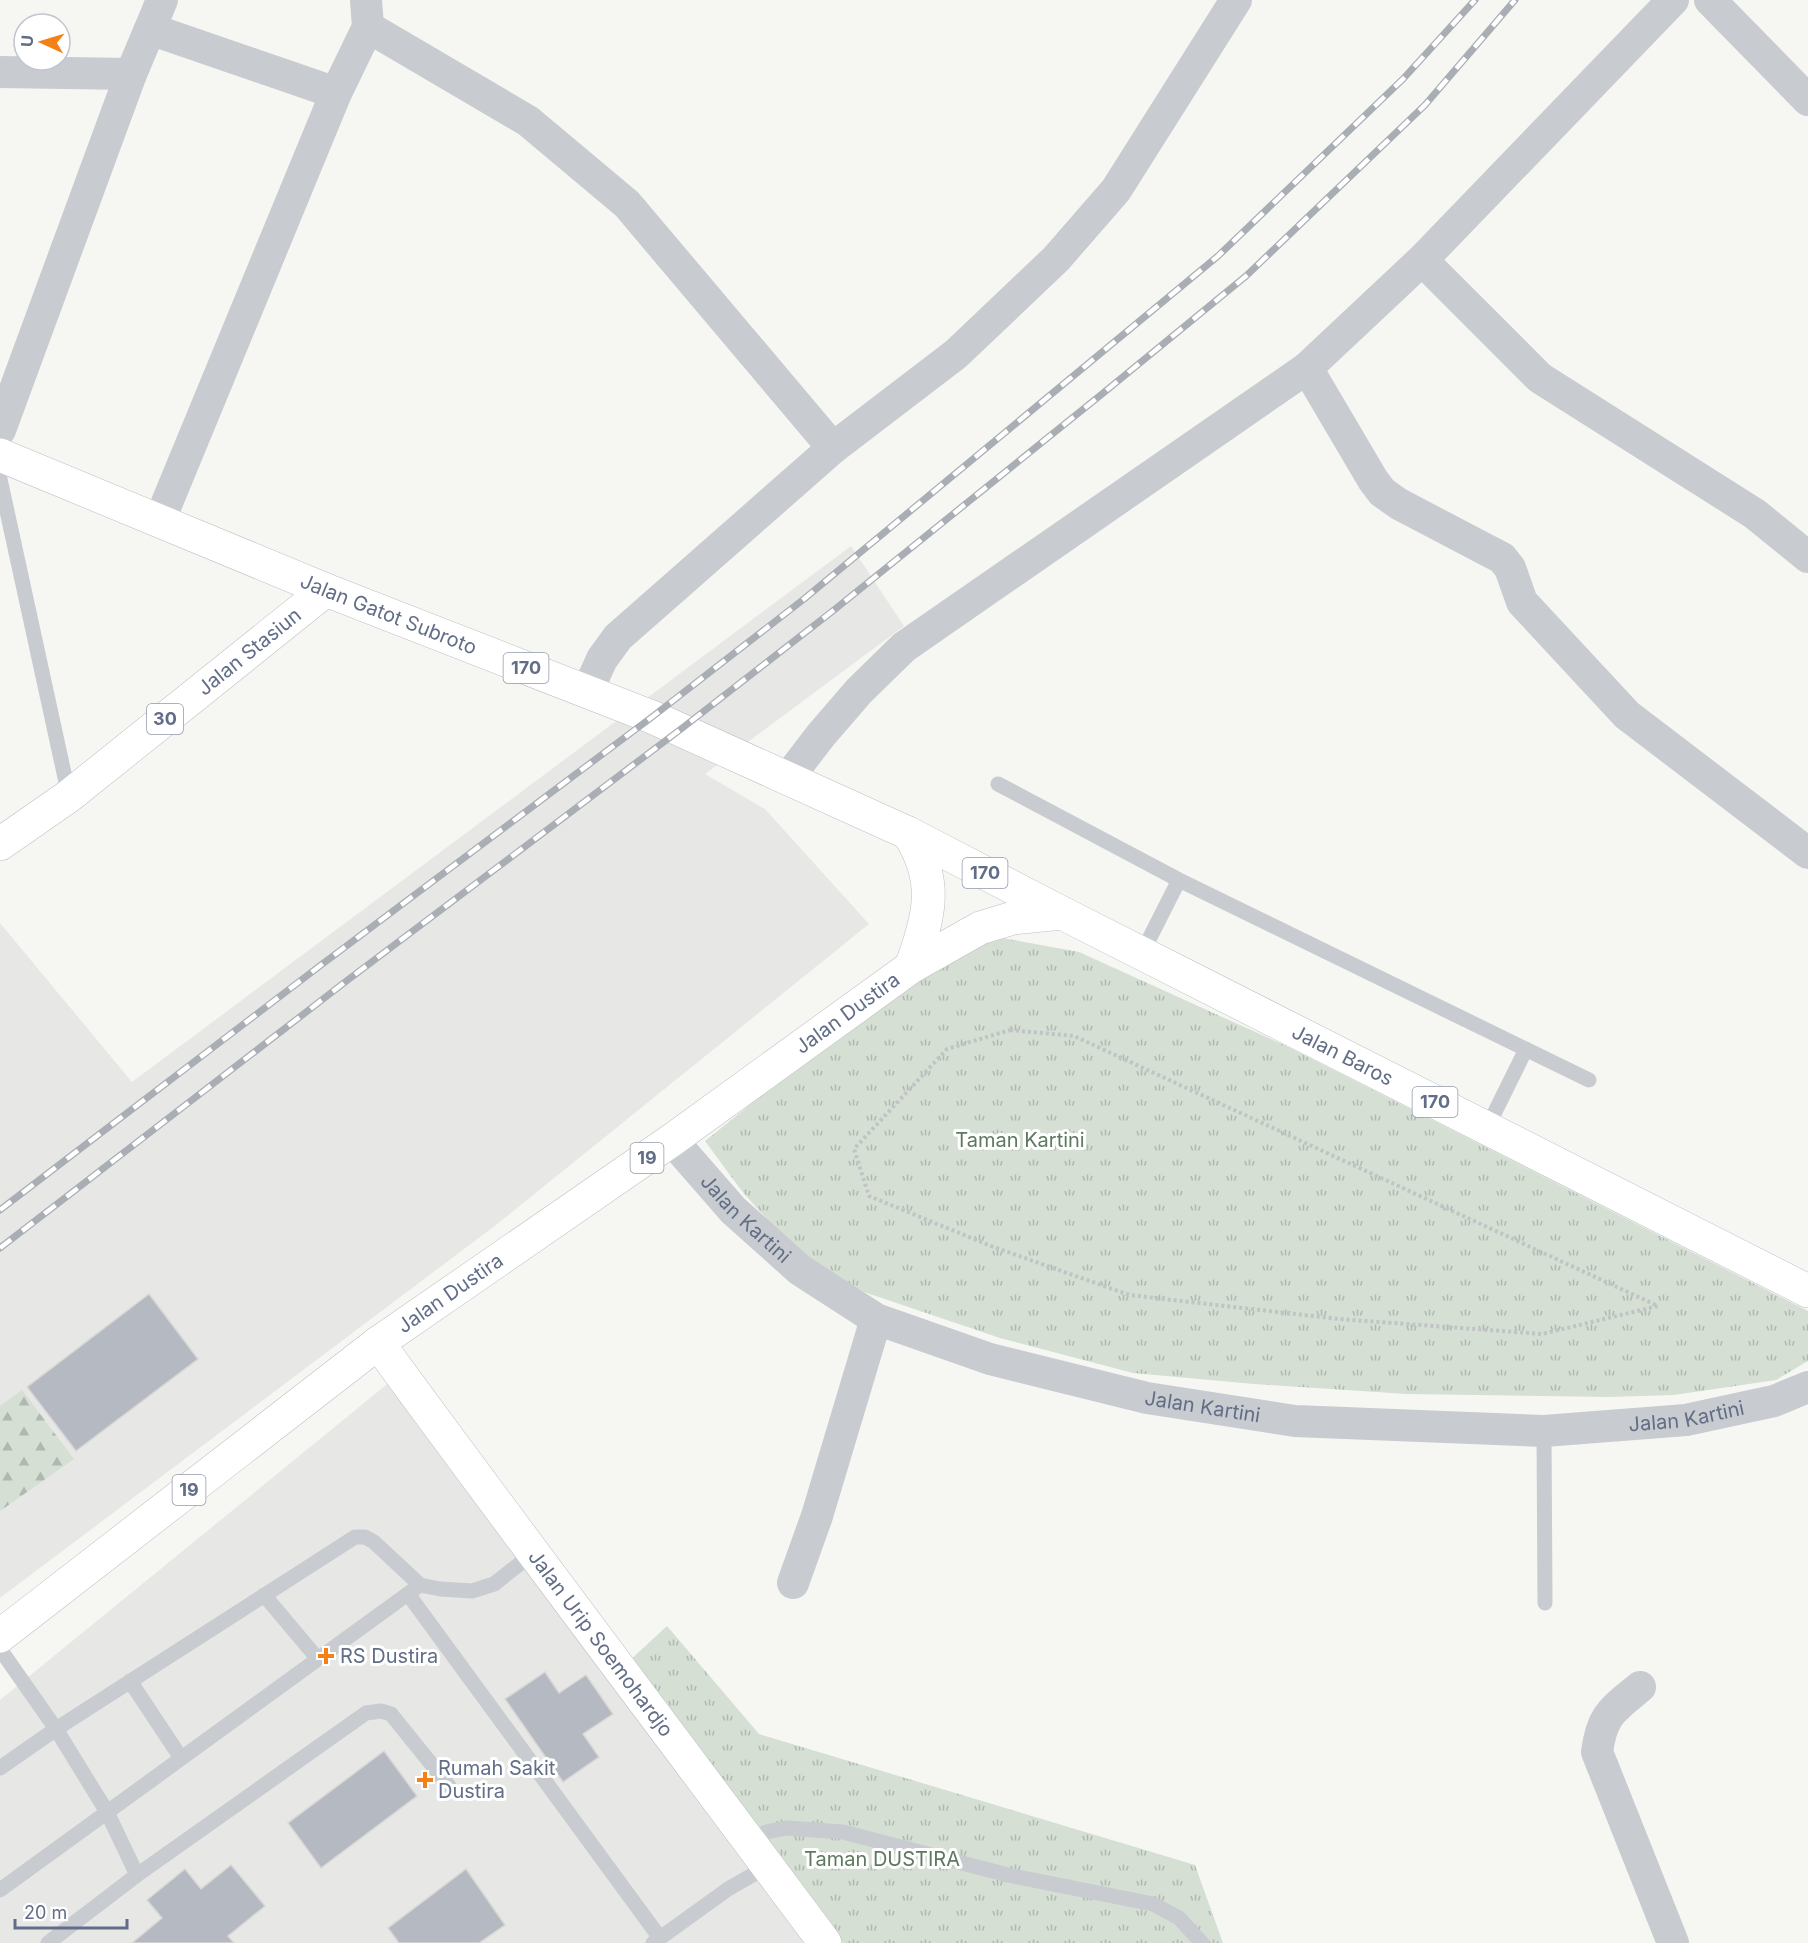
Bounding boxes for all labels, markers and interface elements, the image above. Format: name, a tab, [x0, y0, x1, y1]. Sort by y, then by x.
north arrow	[12, 12, 72, 72]
text: U	[17, 34, 37, 47]
street label: Jalan Gatot Subroto	[297, 569, 480, 660]
street label: Jalan Stasiun	[193, 603, 306, 700]
road number: 170	[504, 653, 548, 683]
road number: 30	[147, 704, 183, 734]
road number: 170	[962, 858, 1008, 888]
street label: Jalan Dustira	[790, 967, 904, 1059]
street label: Jalan Baros	[1288, 1020, 1397, 1091]
road number: 170	[1412, 1087, 1458, 1117]
park label: Taman Kartini	[955, 1128, 1085, 1152]
road number: 19	[630, 1143, 664, 1173]
street label: Jalan Kartini	[696, 1170, 796, 1268]
street label: Jalan Dustira	[393, 1248, 508, 1338]
street label: Jalan Kartini	[1143, 1386, 1262, 1427]
street label: Jalan Kartini	[1628, 1396, 1746, 1436]
road number: 19	[172, 1475, 206, 1505]
street label: Jalan Urip Soemohardjo	[523, 1545, 678, 1741]
place label: RS Dustira	[340, 1644, 438, 1668]
marker: RS Dustira	[317, 1647, 335, 1665]
place label: Rumah Sakit Dustira	[438, 1756, 556, 1803]
marker: Rumah Sakit Dustira	[416, 1771, 434, 1789]
park label: Taman DUSTIRA	[804, 1847, 960, 1871]
scale bar	[15, 1892, 128, 1930]
text: 20 m	[24, 1902, 67, 1923]

